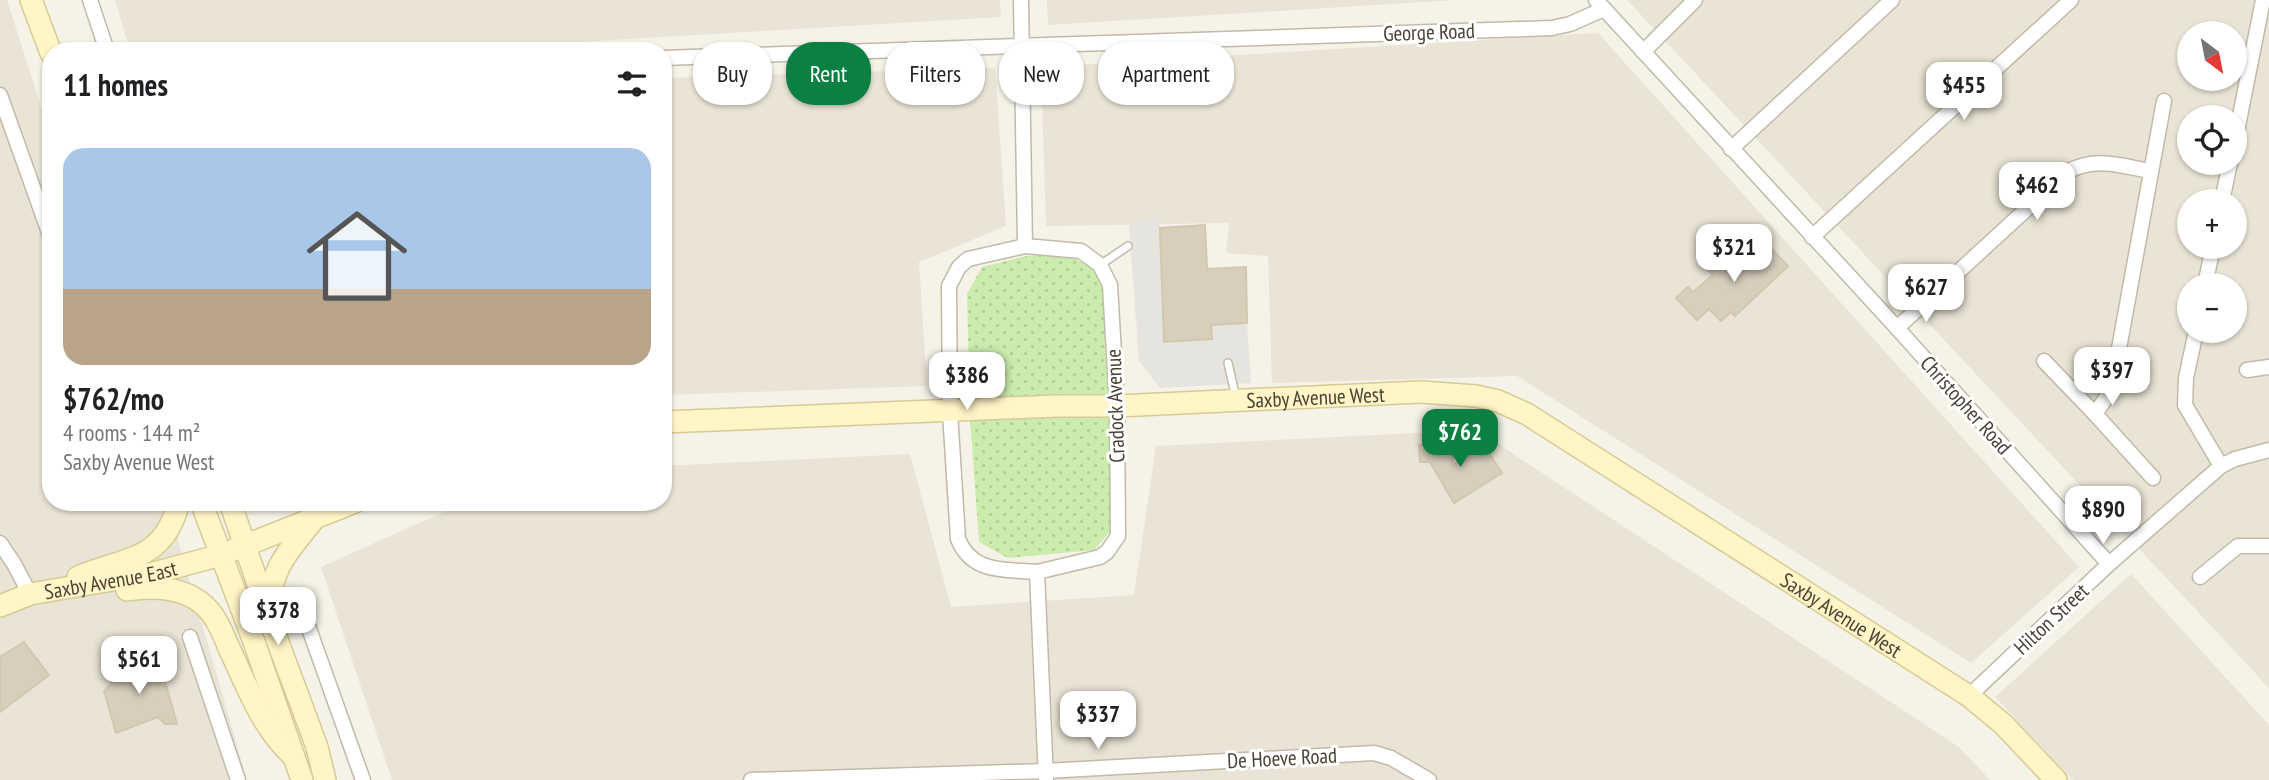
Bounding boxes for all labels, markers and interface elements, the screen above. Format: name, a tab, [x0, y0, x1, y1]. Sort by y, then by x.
street label: George Road	[1383, 17, 1475, 47]
north arrow	[2177, 21, 2247, 91]
map controls	[2177, 21, 2247, 343]
chip: Buy	[693, 42, 772, 105]
chip: Rent	[786, 42, 871, 105]
chip: Filters	[885, 42, 985, 105]
chip: New	[999, 42, 1084, 105]
chip: Apartment	[1098, 42, 1234, 105]
pin: $455	[1923, 62, 2005, 122]
text: 11 homes	[63, 65, 168, 104]
icon: filters	[613, 65, 651, 103]
text: $455	[1942, 70, 1986, 99]
button: locate	[2177, 105, 2247, 175]
pin: $462	[1996, 162, 2078, 222]
text: $462	[2015, 170, 2059, 199]
button: +	[2177, 189, 2247, 259]
icon: home	[294, 193, 420, 319]
pin: $321	[1693, 224, 1775, 284]
text: $321	[1712, 232, 1756, 261]
pin: $627	[1885, 264, 1967, 324]
text: $627	[1904, 272, 1948, 301]
button: −	[2177, 273, 2247, 343]
pin: $397	[2071, 348, 2153, 407]
street label: Cradock Avenue	[1100, 349, 1130, 463]
street label: Christopher Road	[1914, 350, 2018, 460]
pin: $386	[926, 352, 1008, 412]
text: $397	[2090, 355, 2134, 384]
text: $386	[945, 360, 989, 389]
text: $762/mo	[63, 379, 164, 418]
street label: Saxby Avenue West	[1246, 380, 1385, 414]
pin: $762	[1419, 410, 1501, 469]
text: $762	[1438, 417, 1482, 446]
text: 4 rooms · 144 m²	[63, 418, 200, 447]
text: Saxby Avenue West	[63, 447, 214, 476]
pin: $890	[2062, 486, 2144, 546]
text: $890	[2081, 494, 2125, 523]
street label: Saxby Avenue East	[42, 554, 180, 605]
street label: Saxby Avenue West	[1776, 566, 1907, 663]
street label: Hilton Street	[2008, 577, 2094, 660]
pin: $378	[237, 588, 319, 647]
text: $378	[256, 595, 300, 624]
pin: $561	[98, 636, 180, 696]
text: $561	[117, 644, 161, 673]
pin: $337	[1057, 692, 1139, 751]
text: $337	[1076, 699, 1120, 728]
street label: De Hoeve Road	[1226, 742, 1338, 774]

